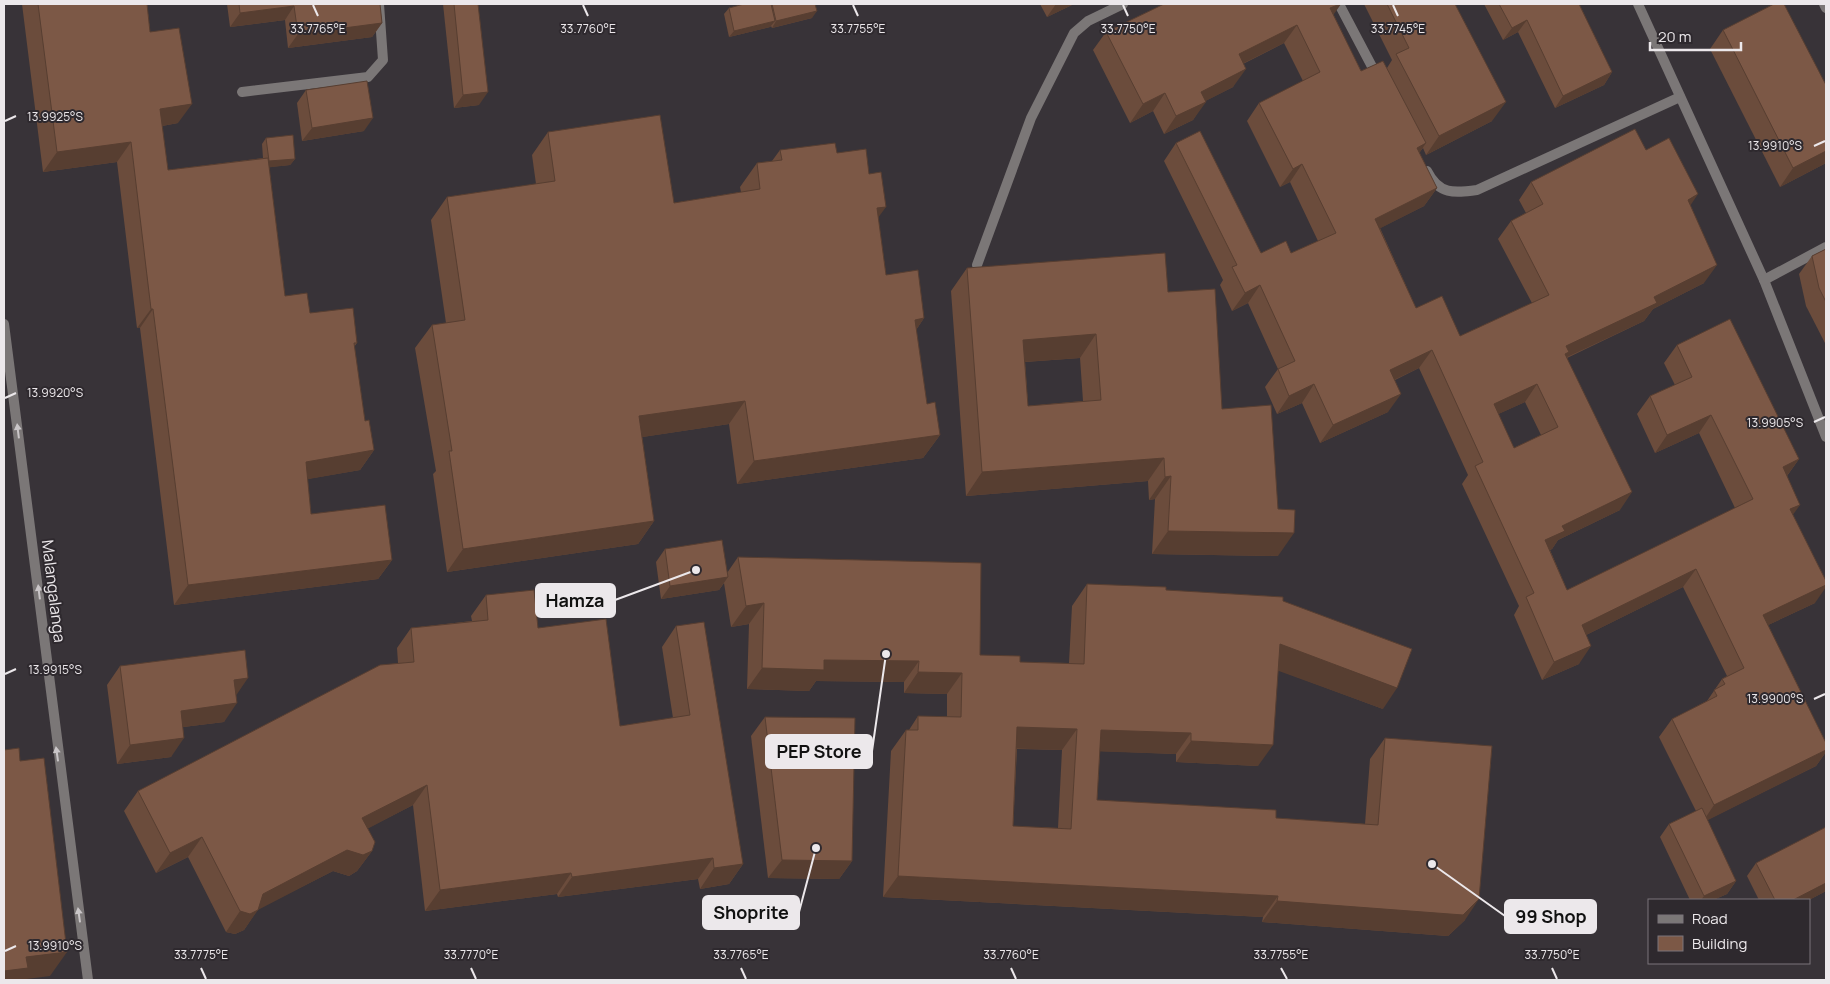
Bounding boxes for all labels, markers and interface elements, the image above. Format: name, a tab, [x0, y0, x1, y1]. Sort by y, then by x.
text: 33.7765°E	[290, 20, 346, 37]
text: 33.7760°E	[560, 20, 616, 37]
text: 33.7755°E	[831, 20, 886, 37]
text: 33.7750°E	[1100, 20, 1156, 37]
text: 33.7745°E	[1371, 20, 1425, 37]
scale bar	[1650, 20, 1741, 52]
text: 20 m	[1658, 26, 1691, 47]
text: 13.9925°S	[27, 108, 83, 125]
text: 13.9910°S	[1748, 137, 1802, 154]
text: 13.9920°S	[27, 384, 83, 401]
text: 13.9905°S	[1747, 414, 1803, 431]
one-way arrow	[14, 423, 22, 439]
street label: Malangalanga	[37, 538, 71, 644]
one-way arrow	[34, 584, 42, 600]
callout: Hamza	[536, 584, 615, 617]
text: Hamza	[546, 588, 604, 612]
text: 13.9915°S	[28, 661, 82, 678]
text: 13.9900°S	[1747, 690, 1803, 707]
callout: PEP Store	[766, 735, 872, 768]
text: PEP Store	[776, 739, 862, 763]
one-way arrow	[53, 745, 61, 761]
callout: Shoprite	[703, 896, 799, 929]
legend	[1648, 899, 1810, 964]
text: Shoprite	[713, 900, 789, 924]
callout: 99 Shop	[1505, 900, 1596, 933]
text: 99 Shop	[1515, 904, 1587, 928]
one-way arrow	[75, 906, 83, 922]
text: Road	[1692, 908, 1728, 929]
text: Building	[1692, 933, 1747, 954]
text: 13.9910°S	[28, 937, 82, 954]
text: 33.7775°E	[174, 946, 228, 963]
text: 33.7770°E	[444, 946, 498, 963]
text: 33.7765°E	[713, 946, 769, 963]
text: 33.7760°E	[983, 946, 1039, 963]
text: 33.7755°E	[1254, 946, 1309, 963]
text: 33.7750°E	[1524, 946, 1580, 963]

